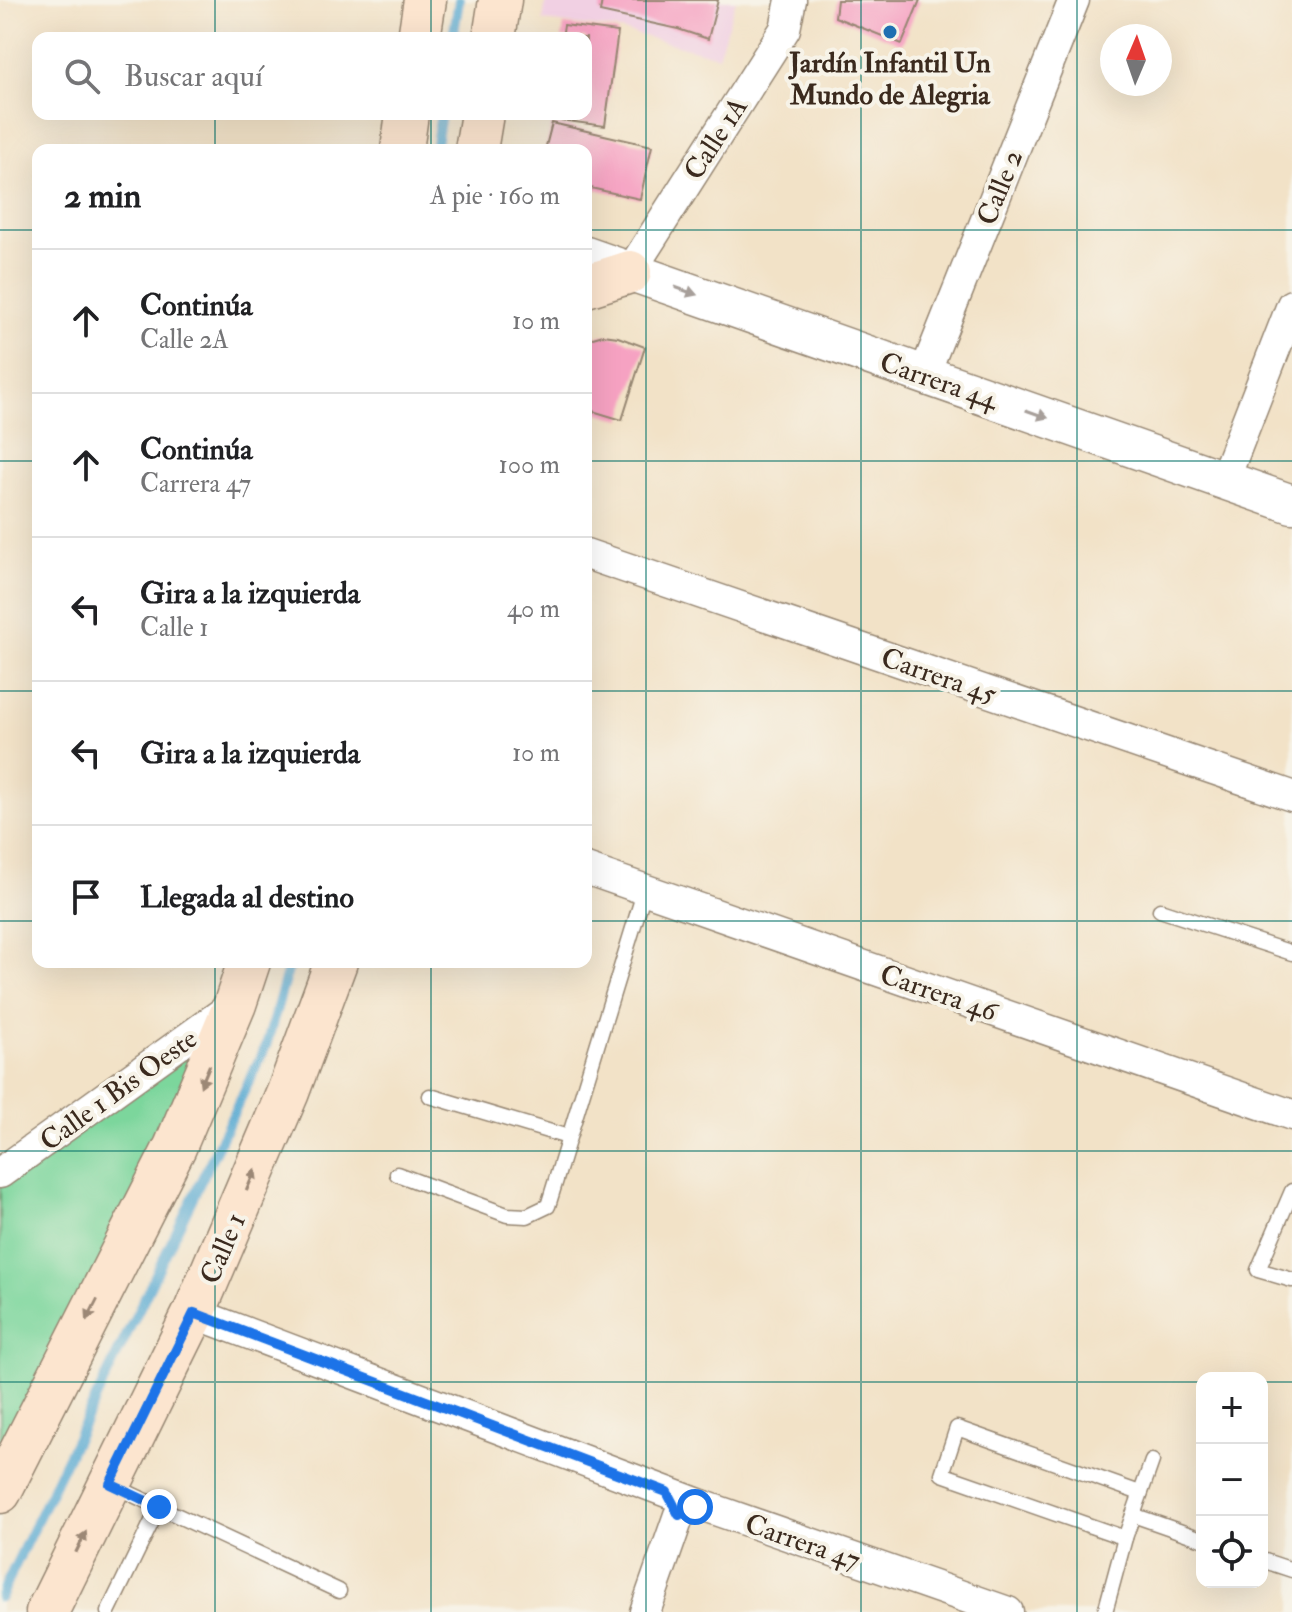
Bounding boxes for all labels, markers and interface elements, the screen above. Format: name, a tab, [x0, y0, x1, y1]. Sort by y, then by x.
marker: Jardín Infantil Un Mundo de Alegria	[881, 23, 899, 41]
north arrow	[1100, 24, 1172, 96]
search box	[32, 32, 592, 120]
place label: Jardín Infantil Un Mundo de Alegria	[787, 46, 991, 113]
icon: search	[60, 54, 104, 98]
text: Buscar aquí	[124, 58, 263, 95]
street label: Calle 1A	[677, 91, 756, 187]
street label: Calle 2	[970, 145, 1031, 230]
text: 2 min	[64, 175, 141, 218]
text: A pie · 160 m	[430, 180, 560, 212]
one-way arrow	[674, 285, 698, 298]
text: Continúa	[140, 287, 253, 324]
icon: ahead	[64, 299, 108, 343]
text: 10 m	[512, 305, 560, 337]
text: Calle 2A	[140, 324, 229, 356]
street label: Carrera 44	[875, 345, 1004, 419]
one-way arrow	[1025, 409, 1049, 421]
text: Continúa	[140, 431, 253, 468]
icon: ahead	[64, 443, 108, 487]
text: 100 m	[499, 449, 560, 481]
text: Carrera 47	[140, 468, 251, 500]
text: Gira a la izquierda	[140, 575, 360, 612]
icon: left	[64, 587, 108, 631]
text: 40 m	[507, 593, 560, 625]
text: Calle 1	[140, 612, 208, 644]
street label: Carrera 45	[876, 640, 1001, 713]
icon: left	[64, 731, 108, 775]
text: Gira a la izquierda	[140, 735, 360, 772]
text: 10 m	[512, 737, 560, 769]
icon: arrive	[64, 875, 108, 919]
text: Llegada al destino	[140, 879, 354, 916]
street label: Carrera 46	[875, 957, 1003, 1030]
street label: Calle 1 Bis Oeste	[33, 1021, 205, 1159]
one-way arrow	[199, 1064, 212, 1088]
one-way arrow	[244, 1168, 257, 1192]
street label: Calle 1	[193, 1208, 254, 1289]
one-way arrow	[86, 1299, 100, 1321]
map controls	[1196, 1372, 1268, 1588]
button: +	[1196, 1372, 1268, 1444]
button: −	[1196, 1444, 1268, 1516]
route end	[141, 1489, 177, 1525]
route start	[677, 1489, 713, 1525]
street label: Carrera 47	[740, 1506, 865, 1578]
button: locate	[1196, 1516, 1268, 1588]
one-way arrow	[75, 1530, 88, 1553]

